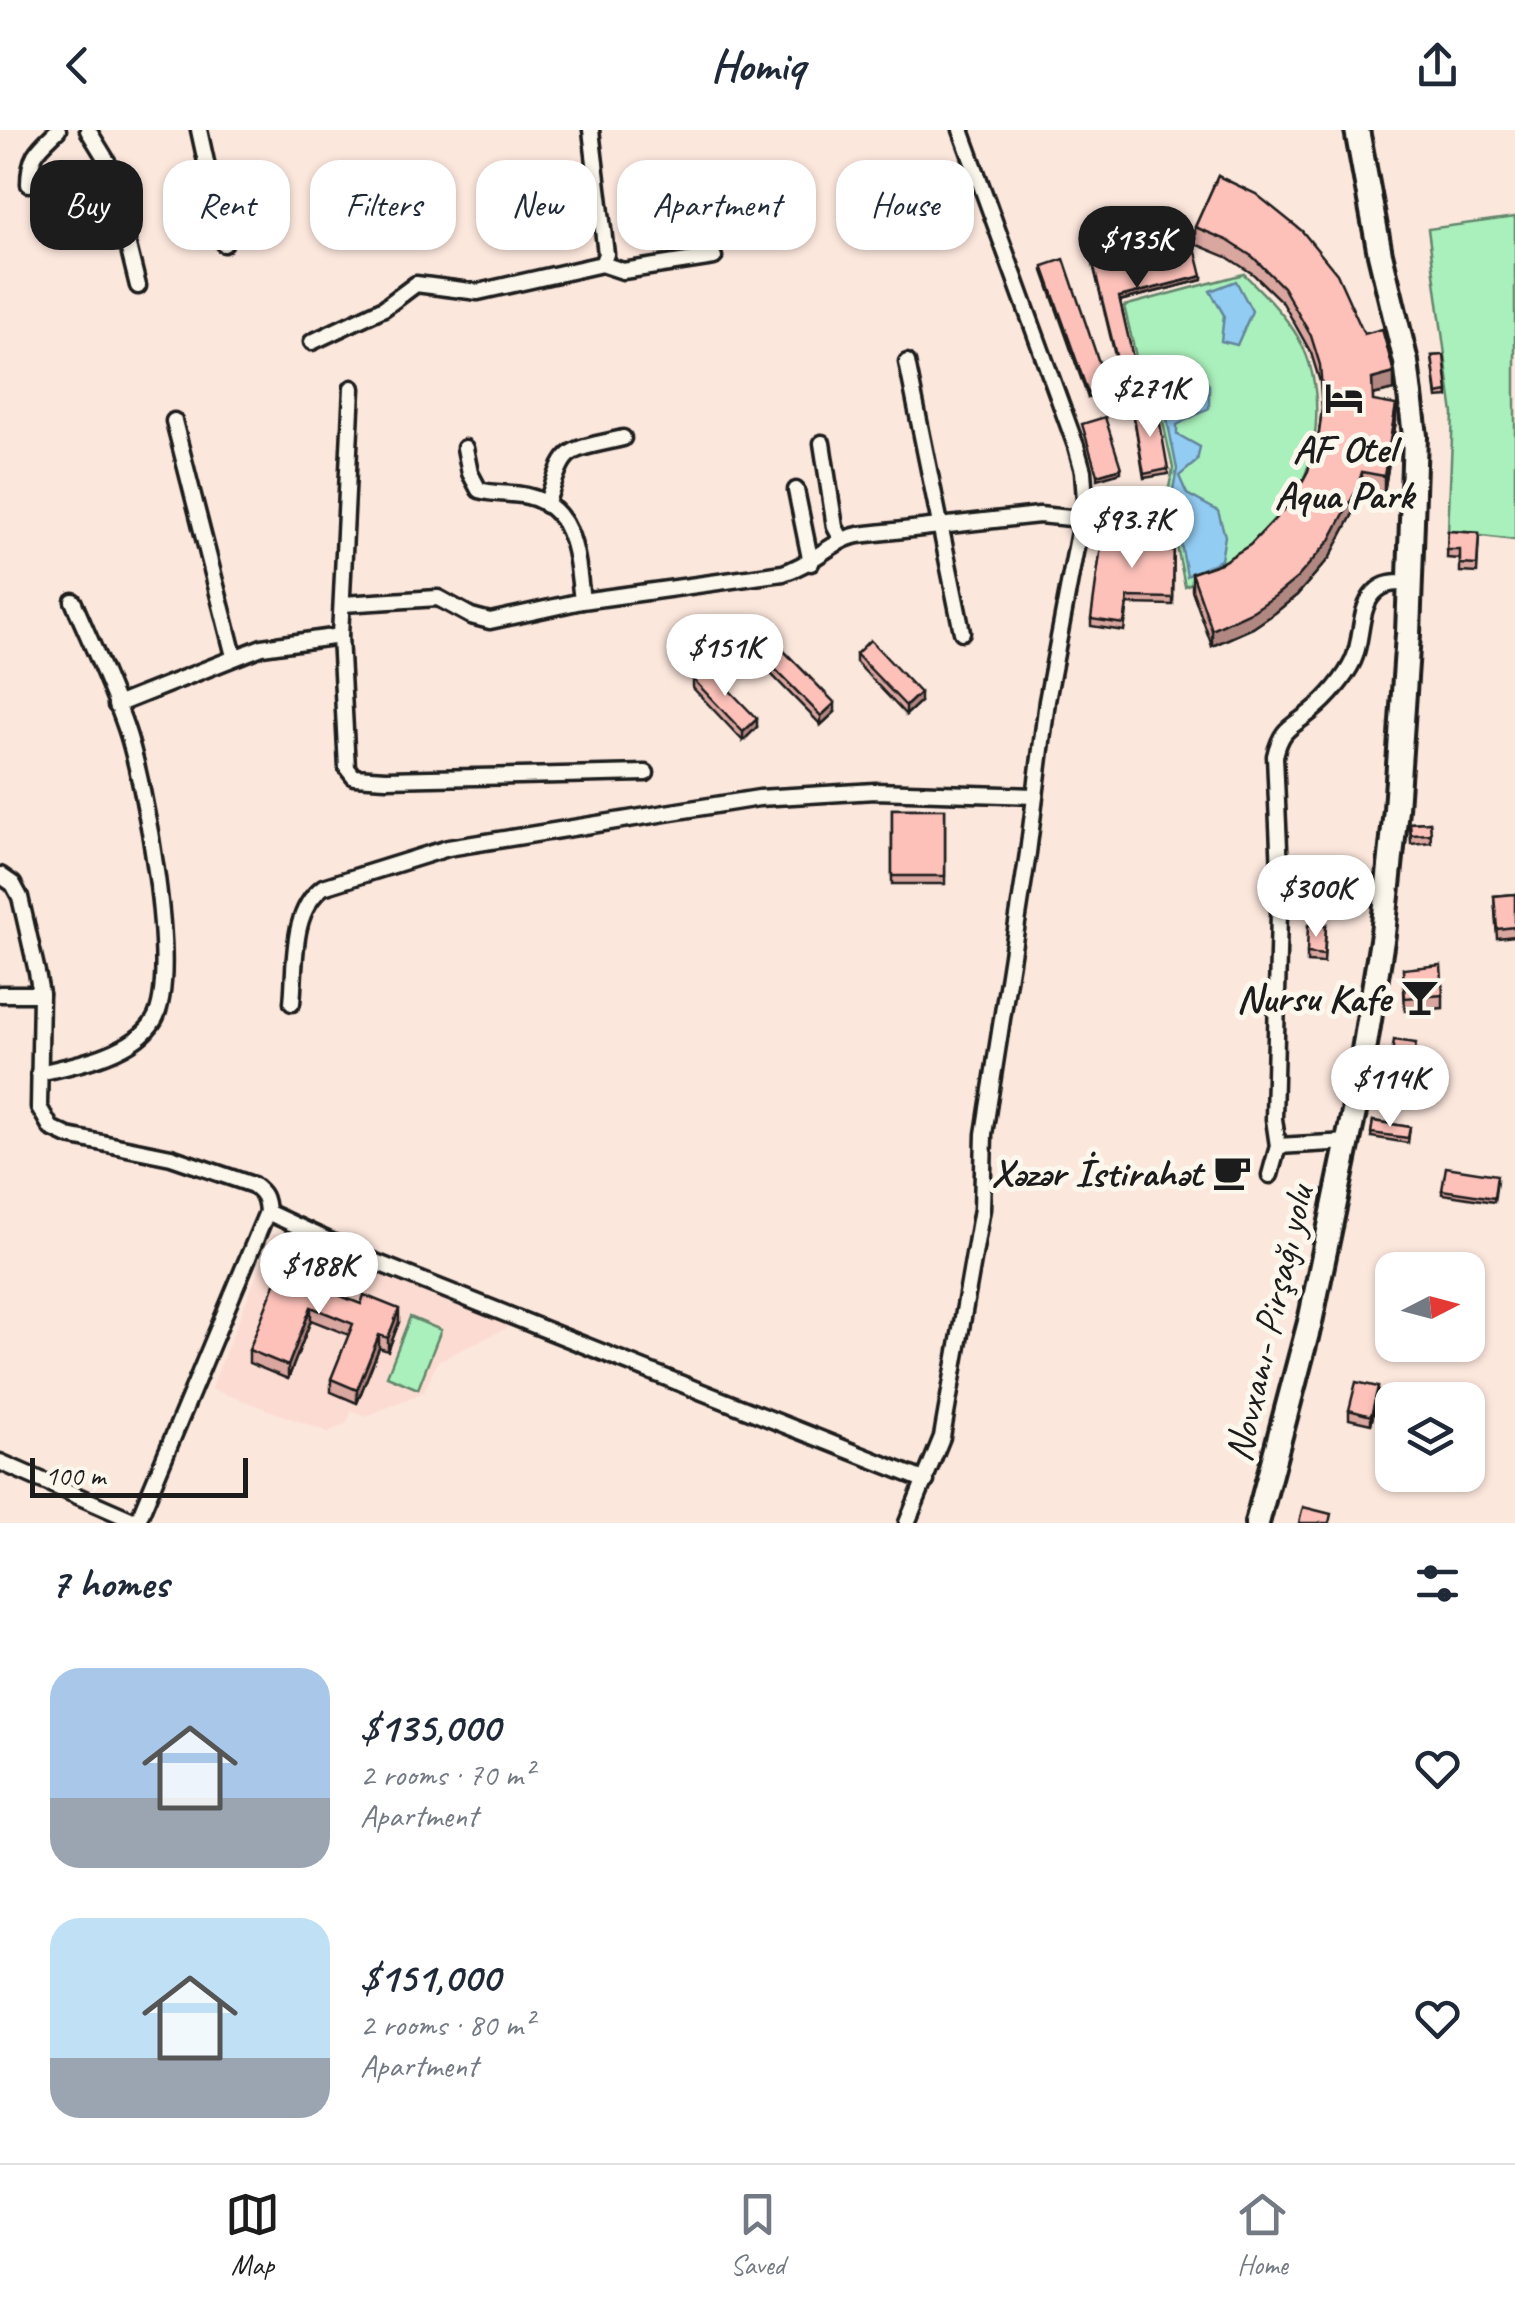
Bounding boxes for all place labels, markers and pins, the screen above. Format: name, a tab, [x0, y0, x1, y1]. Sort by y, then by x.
pin: $135K	[1067, 206, 1207, 291]
pin: $271K	[1080, 355, 1220, 440]
hotel icon: AF Otel Aqua Park	[1323, 377, 1365, 419]
place label: AF Otel Aqua Park	[1275, 424, 1416, 520]
pin: $93.7K	[1051, 486, 1213, 571]
pin: $151K	[655, 614, 795, 699]
pin: $300K	[1246, 855, 1386, 940]
place label: Nursu Kafe	[1237, 973, 1394, 1023]
bar icon: Nursu Kafe	[1399, 976, 1441, 1018]
pin: $114K	[1320, 1045, 1460, 1130]
place label: Xəzər İstirahət	[991, 1148, 1206, 1198]
cafe icon: Xəzər İstirahət	[1211, 1151, 1253, 1193]
pin: $188K	[249, 1232, 389, 1317]

